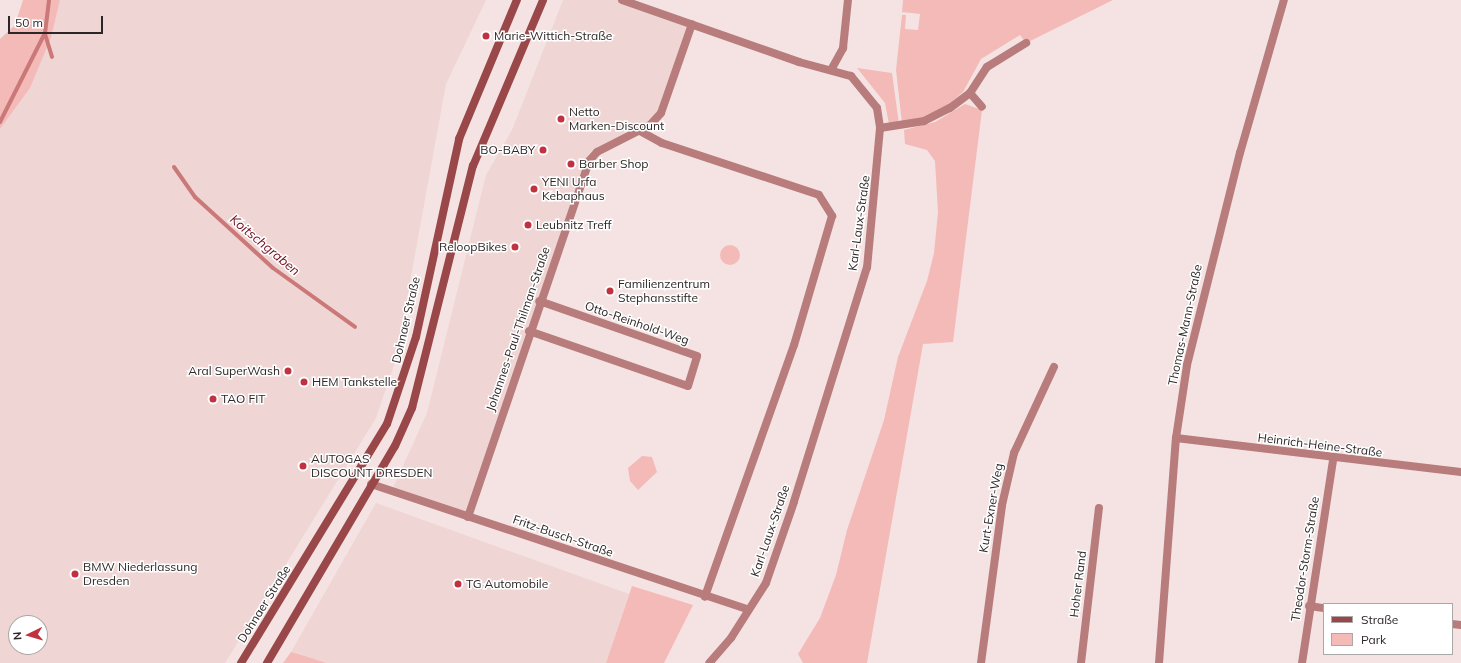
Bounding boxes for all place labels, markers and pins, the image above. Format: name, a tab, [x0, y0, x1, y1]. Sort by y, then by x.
place label: Marie-Wittich-Straße	[494, 29, 612, 43]
marker: Marie-Wittich-Straße	[481, 31, 491, 41]
place label: Netto Marken-Discount	[569, 105, 664, 133]
marker: Netto Marken-Discount	[556, 114, 566, 124]
place label: BO-BABY	[480, 143, 535, 157]
marker: BO-BABY	[538, 145, 548, 155]
place label: Barber Shop	[579, 157, 648, 171]
marker: Barber Shop	[566, 159, 576, 169]
place label: YENI Urfa Kebaphaus	[542, 175, 605, 203]
marker: YENI Urfa Kebaphaus	[529, 184, 539, 194]
place label: Leubnitz Treff	[536, 218, 612, 232]
marker: Leubnitz Treff	[523, 220, 533, 230]
place label: ReloopBikes	[439, 240, 507, 254]
marker: ReloopBikes	[510, 242, 520, 252]
place label: Familienzentrum Stephansstifte	[618, 277, 710, 305]
marker: Familienzentrum Stephansstifte	[605, 286, 615, 296]
place label: Aral SuperWash	[188, 364, 280, 378]
marker: Aral SuperWash	[283, 366, 293, 376]
place label: HEM Tankstelle	[312, 375, 397, 389]
marker: HEM Tankstelle	[299, 377, 309, 387]
place label: TAO FIT	[221, 392, 265, 406]
marker: TAO FIT	[208, 394, 218, 404]
place label: AUTOGAS DISCOUNT DRESDEN	[311, 452, 433, 480]
marker: AUTOGAS DISCOUNT DRESDEN	[298, 461, 308, 471]
place label: BMW Niederlassung Dresden	[83, 560, 198, 588]
marker: BMW Niederlassung Dresden	[70, 569, 80, 579]
place label: TG Automobile	[466, 577, 548, 591]
marker: TG Automobile	[453, 579, 463, 589]

